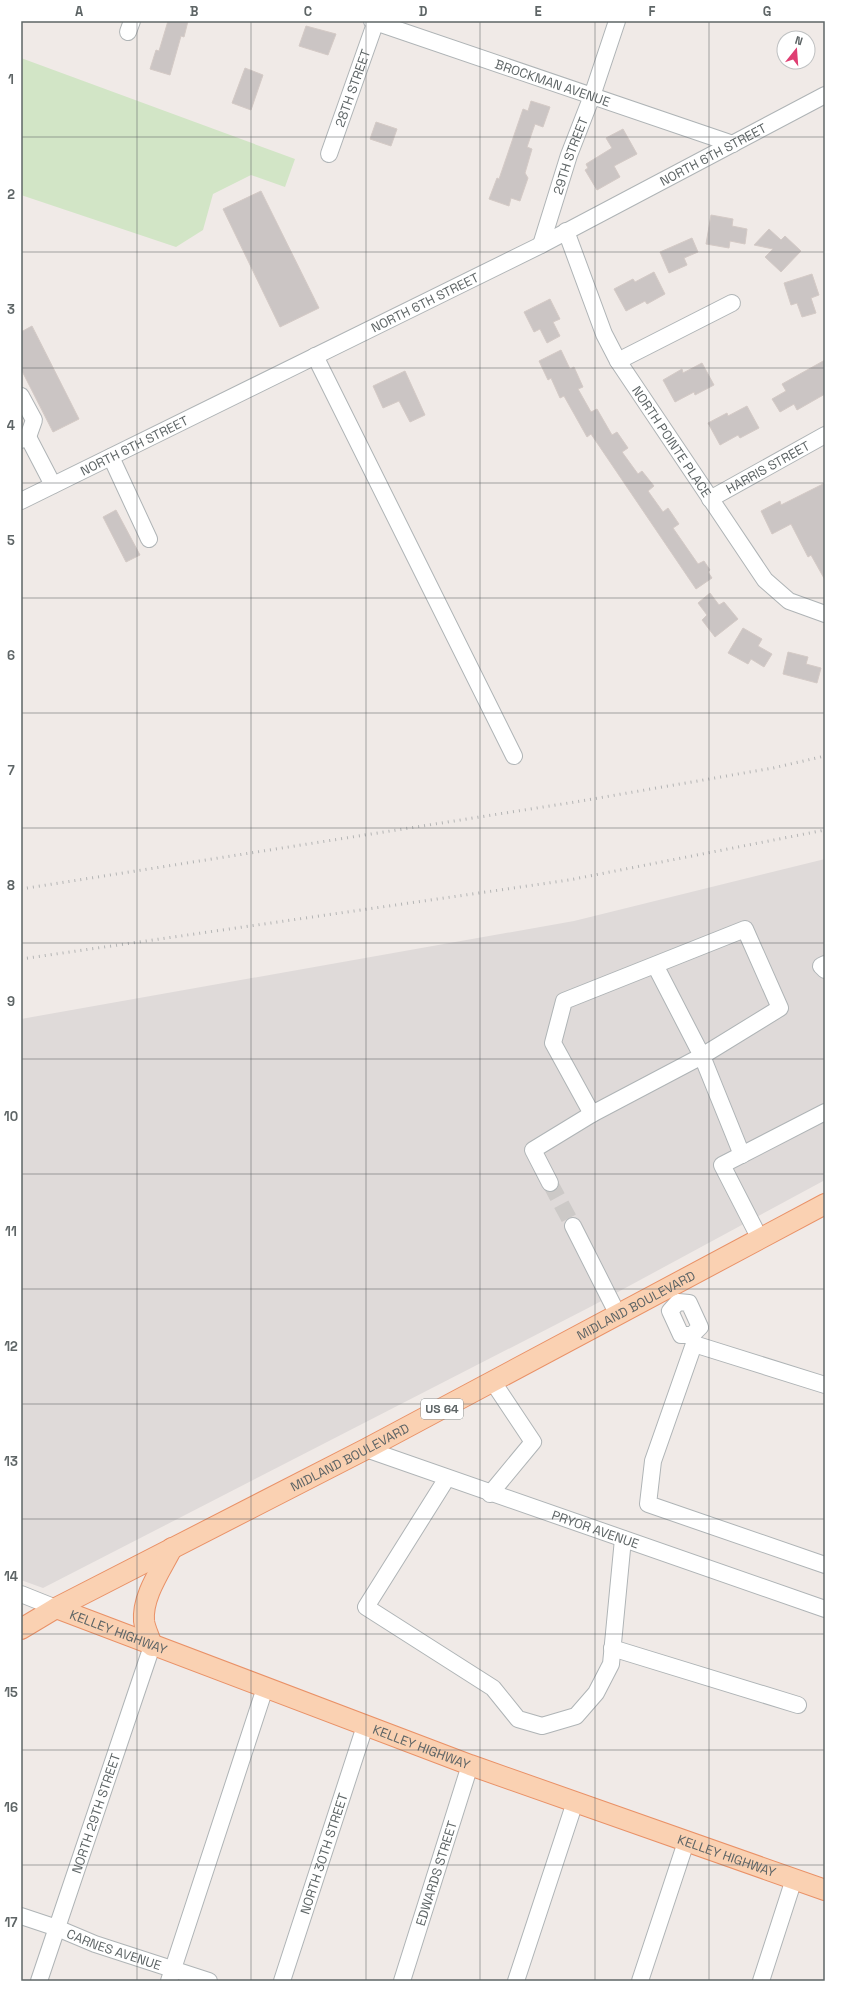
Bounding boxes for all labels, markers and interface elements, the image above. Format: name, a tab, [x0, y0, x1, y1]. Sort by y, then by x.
text: A	[75, 3, 84, 20]
text: B	[190, 3, 199, 20]
text: C	[304, 3, 312, 20]
text: D	[419, 3, 428, 20]
text: E	[534, 3, 542, 20]
text: F	[649, 3, 656, 20]
text: G	[763, 3, 771, 20]
north arrow	[776, 30, 816, 70]
text: N	[793, 33, 804, 48]
street label: 28TH STREET	[331, 47, 374, 129]
street label: BROCKMAN AVENUE	[493, 56, 612, 111]
text: 1	[8, 71, 14, 88]
street label: 29TH STREET	[549, 114, 592, 197]
street label: NORTH 6TH STREET	[657, 119, 770, 190]
text: 2	[7, 186, 15, 203]
street label: NORTH 6TH STREET	[368, 269, 482, 336]
text: 3	[7, 301, 15, 318]
street label: NORTH POINTE PLACE	[628, 383, 715, 501]
street label: NORTH 6TH STREET	[77, 412, 191, 480]
text: 4	[7, 417, 15, 434]
street label: HARRIS STREET	[723, 437, 813, 497]
text: 5	[7, 532, 15, 549]
text: 6	[7, 647, 15, 664]
text: 7	[7, 762, 15, 779]
text: 8	[7, 877, 15, 894]
text: 9	[7, 993, 15, 1010]
text: 10	[4, 1108, 18, 1125]
text: 11	[5, 1223, 17, 1240]
street label: MIDLAND BOULEVARD	[574, 1267, 698, 1344]
text: 12	[4, 1338, 18, 1355]
road number: US 64	[421, 1399, 463, 1419]
street label: MIDLAND BOULEVARD	[288, 1419, 412, 1495]
text: 13	[4, 1453, 18, 1470]
street label: PRYOR AVENUE	[550, 1506, 641, 1552]
text: 14	[4, 1568, 18, 1585]
street label: KELLEY HIGHWAY	[67, 1606, 170, 1658]
text: 15	[4, 1684, 18, 1701]
street label: KELLEY HIGHWAY	[370, 1721, 473, 1773]
street label: NORTH 29TH STREET	[68, 1751, 124, 1876]
street label: NORTH 30TH STREET	[296, 1791, 352, 1916]
text: 16	[4, 1799, 18, 1816]
street label: EDWARDS STREET	[412, 1818, 461, 1928]
street label: KELLEY HIGHWAY	[675, 1831, 778, 1881]
text: 17	[4, 1914, 18, 1931]
street label: CARNES AVENUE	[64, 1925, 164, 1974]

